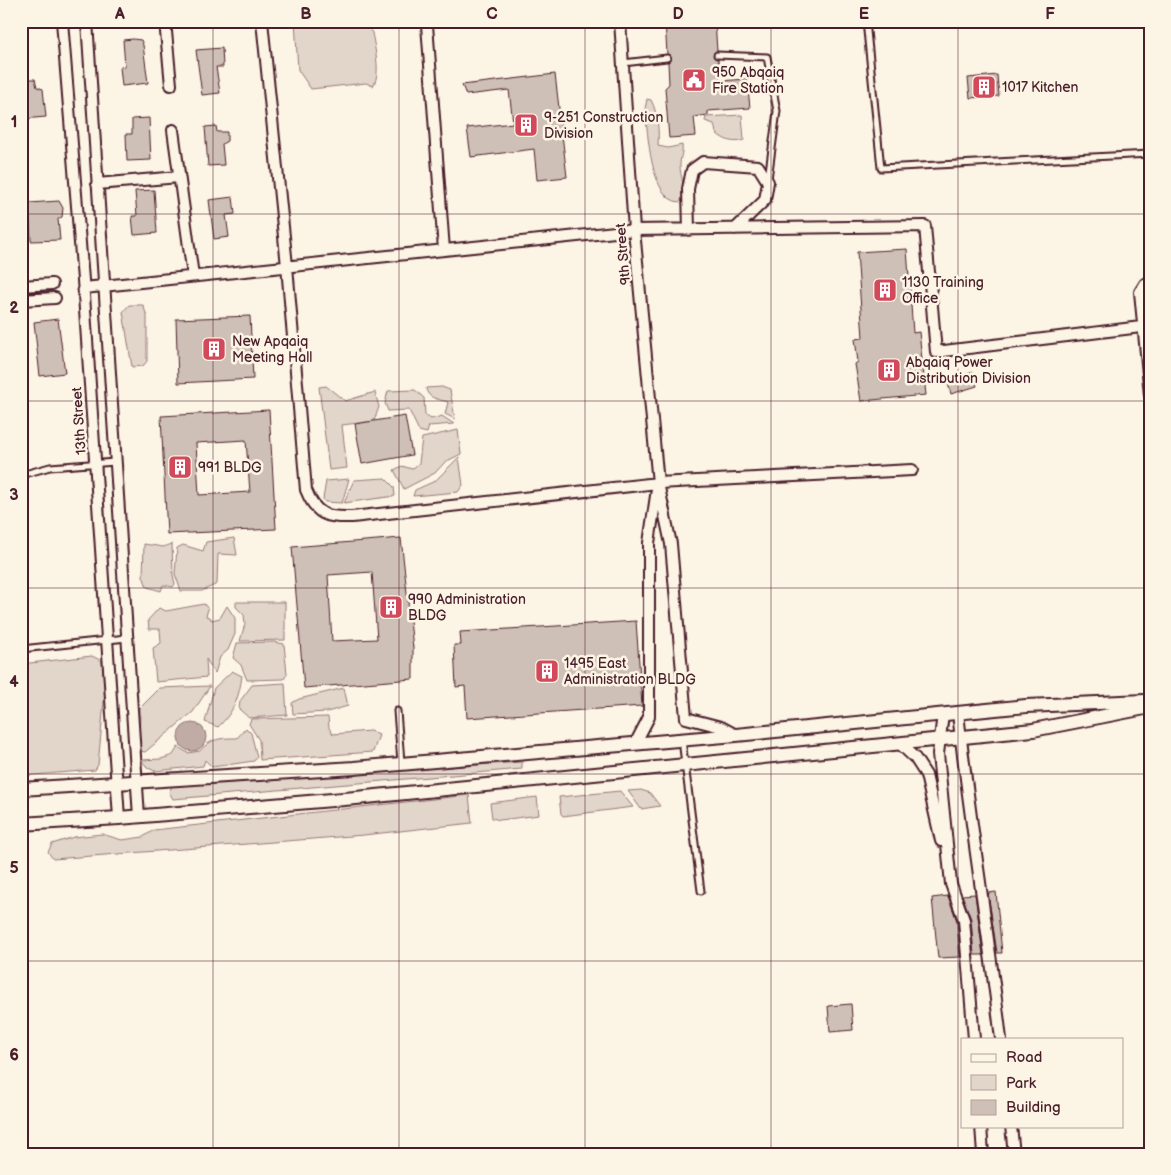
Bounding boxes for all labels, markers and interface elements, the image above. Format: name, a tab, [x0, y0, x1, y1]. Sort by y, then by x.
text: A	[114, 5, 125, 24]
text: B	[300, 5, 312, 24]
text: C	[486, 5, 498, 24]
text: D	[672, 5, 684, 24]
text: E	[859, 5, 869, 24]
text: F	[1045, 5, 1055, 24]
place label: 950 Abqaiq Fire Station	[712, 64, 784, 97]
public building icon: 950 Abqaiq Fire Station	[681, 67, 707, 93]
building icon: 1017 Kitchen	[971, 74, 997, 100]
place label: 1017 Kitchen	[1002, 79, 1079, 96]
place label: 9-251 Construction Division	[544, 109, 664, 142]
building icon: 9-251 Construction Division	[513, 112, 539, 138]
text: 1	[11, 113, 17, 132]
street label: 9th Street	[612, 222, 634, 286]
place label: 1130 Training Office	[902, 274, 984, 307]
building icon: 1130 Training Office	[872, 277, 898, 303]
text: 2	[9, 299, 19, 318]
place label: New Apqaiq Meeting Hall	[232, 333, 312, 366]
building icon: New Apqaiq Meeting Hall	[201, 336, 227, 362]
place label: Abqaiq Power Distribution Division	[906, 354, 1031, 387]
building icon: Abqaiq Power Distribution Division	[876, 357, 902, 383]
street label: 13th Street	[68, 386, 90, 456]
building icon: 991 BLDG	[167, 454, 193, 480]
place label: 991 BLDG	[198, 459, 262, 476]
text: 3	[9, 486, 19, 505]
place label: 990 Administration BLDG	[408, 591, 526, 624]
building icon: 990 Administration BLDG	[378, 594, 404, 620]
place label: 1495 East Administration BLDG	[564, 655, 696, 688]
building icon: 1495 East Administration BLDG	[534, 658, 560, 684]
text: 4	[9, 673, 19, 692]
text: 5	[9, 859, 19, 878]
legend	[961, 1038, 1124, 1128]
text: 6	[9, 1046, 19, 1065]
text: Road	[1006, 1048, 1042, 1067]
text: Park	[1006, 1074, 1037, 1093]
text: Building	[1006, 1098, 1061, 1117]

